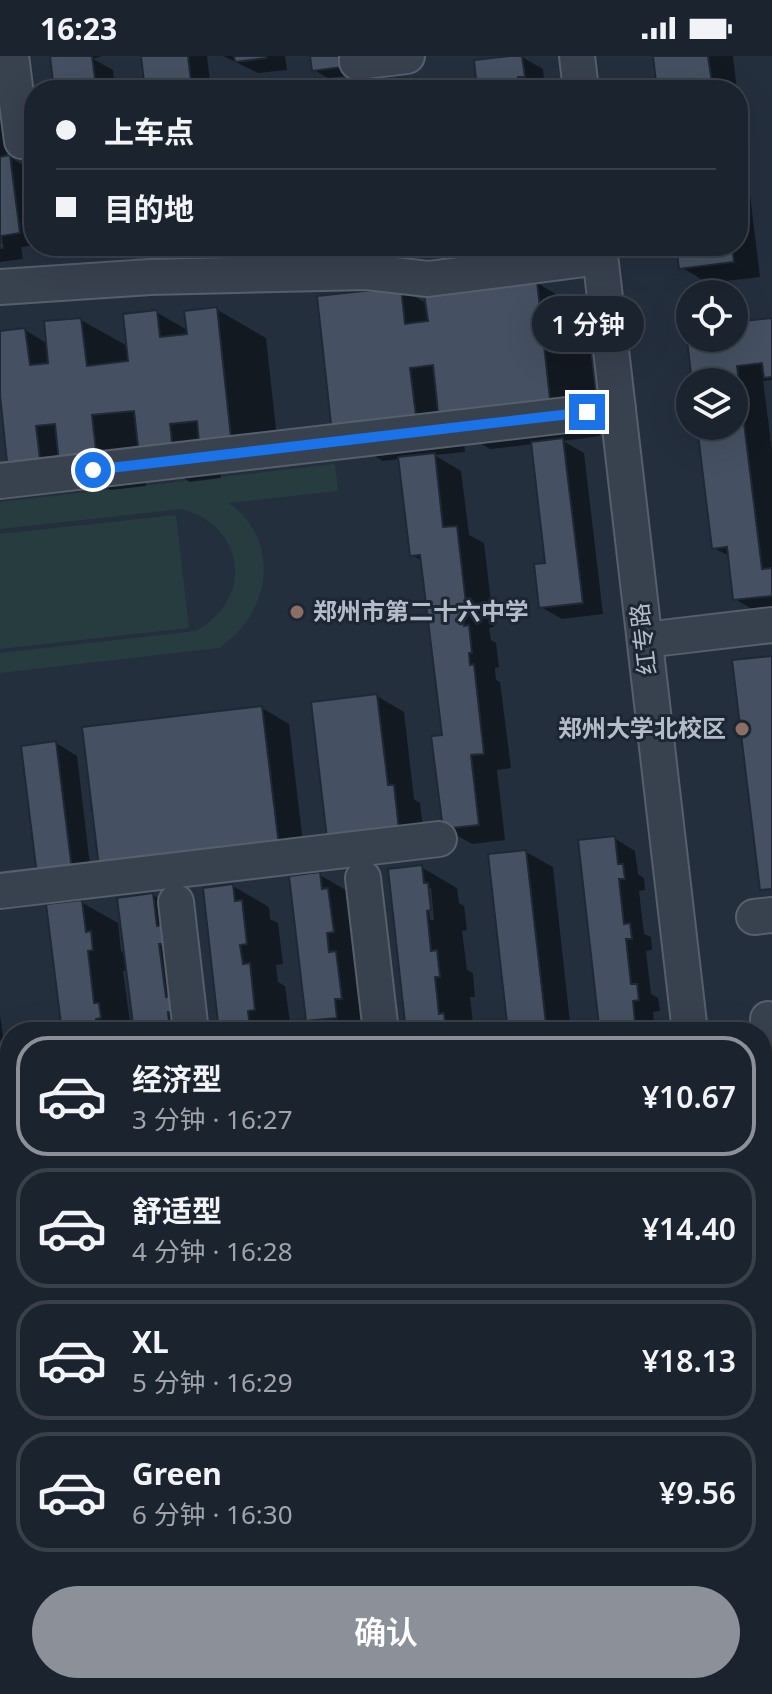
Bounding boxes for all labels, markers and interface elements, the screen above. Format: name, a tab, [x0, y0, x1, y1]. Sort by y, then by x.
text: 16:23	[40, 8, 117, 49]
text: 上车点	[104, 111, 194, 152]
text: 目的地	[104, 188, 194, 229]
map controls	[676, 280, 748, 440]
button: locate	[676, 280, 748, 352]
callout: 1 分钟	[531, 296, 643, 352]
text: 1 分钟	[551, 306, 625, 342]
button: layers	[676, 368, 748, 440]
route end	[569, 394, 605, 430]
route start	[75, 452, 111, 488]
place label: 郑州市第二十六中学	[313, 594, 529, 627]
street label: 红专路	[622, 601, 663, 677]
marker: 郑州市第二十六中学	[288, 603, 306, 621]
place label: 郑州大学北校区	[558, 711, 726, 744]
marker: 郑州大学北校区	[733, 720, 751, 738]
text: 经济型	[132, 1058, 222, 1099]
icon: car	[36, 1060, 108, 1132]
text: ¥10.67	[642, 1076, 736, 1117]
text: 3 分钟 · 16:27	[132, 1101, 293, 1137]
text: 舒适型	[132, 1190, 222, 1231]
icon: car	[36, 1192, 108, 1264]
text: ¥14.40	[642, 1208, 736, 1249]
text: 4 分钟 · 16:28	[132, 1233, 293, 1269]
text: XL	[132, 1321, 169, 1362]
icon: car	[36, 1324, 108, 1396]
text: ¥18.13	[642, 1340, 736, 1381]
text: 5 分钟 · 16:29	[132, 1364, 293, 1400]
text: Green	[132, 1453, 222, 1494]
icon: car	[36, 1456, 108, 1528]
text: ¥9.56	[659, 1472, 736, 1513]
text: 6 分钟 · 16:30	[132, 1496, 293, 1532]
button: 确认	[32, 1586, 740, 1678]

